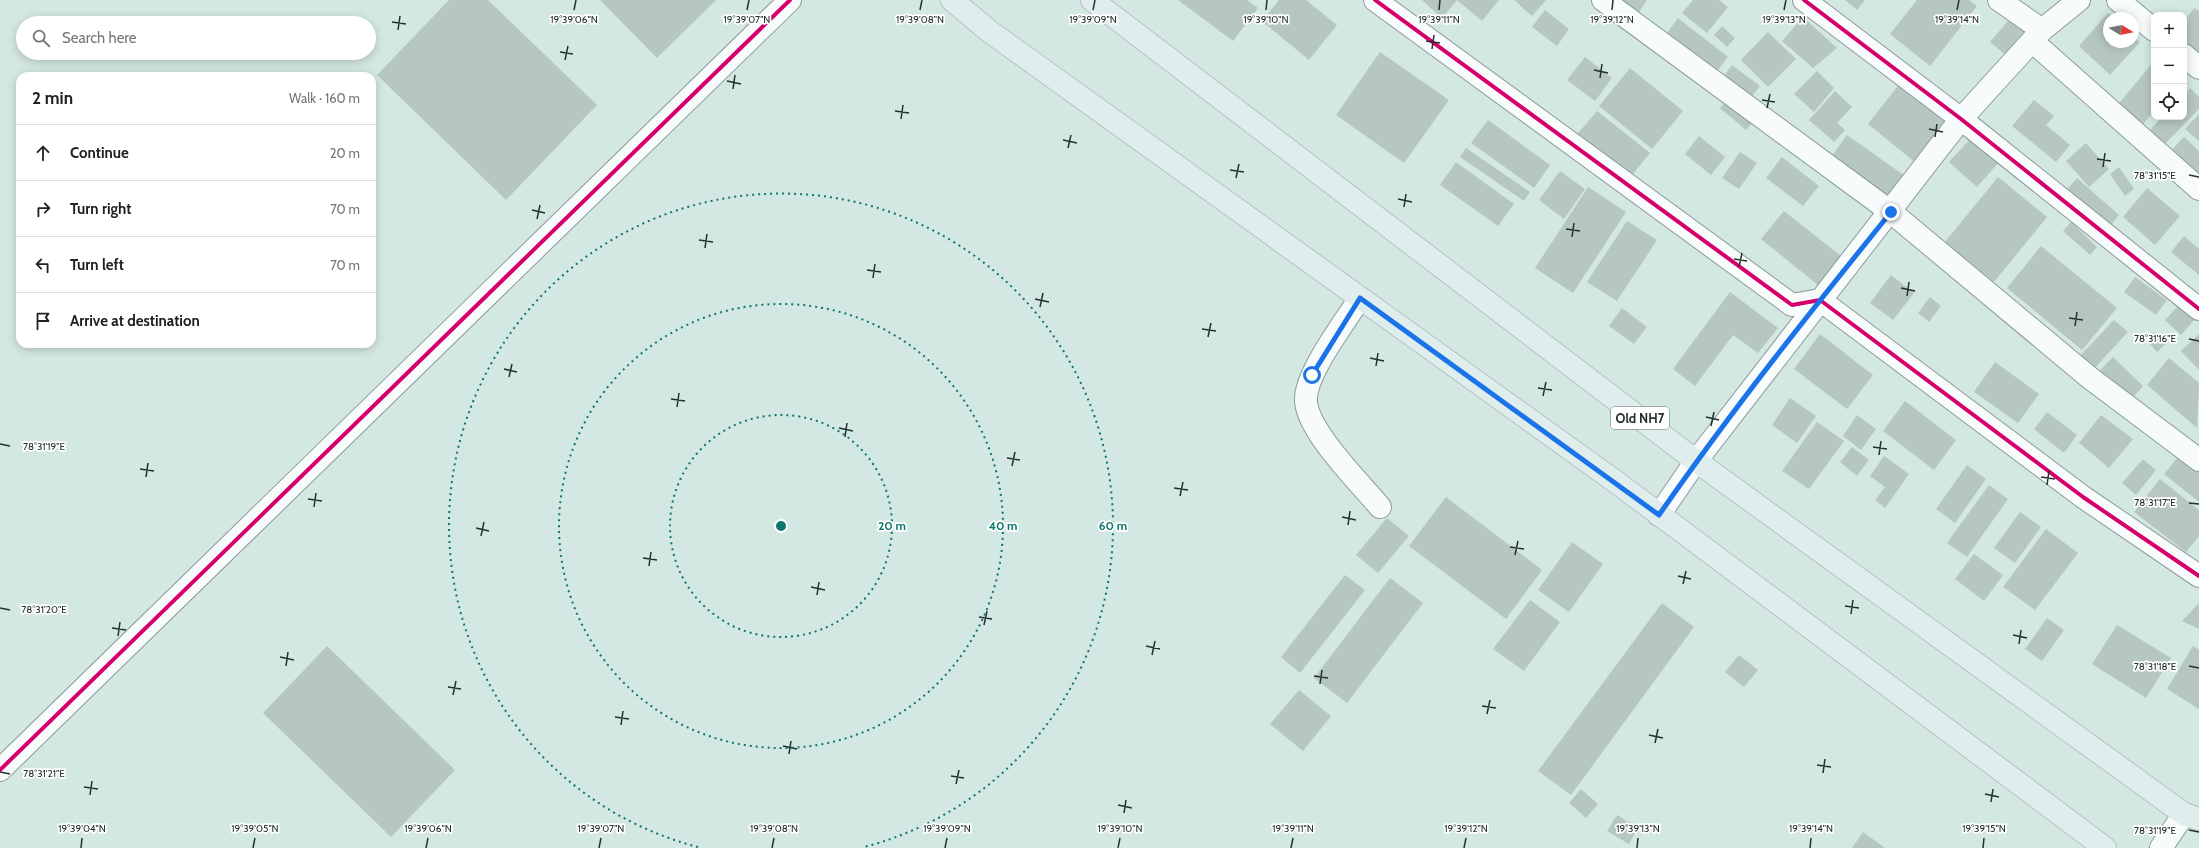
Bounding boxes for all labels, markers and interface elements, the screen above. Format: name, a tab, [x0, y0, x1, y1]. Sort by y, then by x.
north arrow	[2103, 12, 2139, 48]
map controls	[2151, 12, 2187, 120]
button: +	[2151, 12, 2187, 48]
text: 19°39'06"N	[550, 13, 598, 26]
text: 19°39'07"N	[724, 13, 770, 26]
text: 19°39'08"N	[896, 13, 944, 26]
text: 19°39'09"N	[1069, 13, 1117, 26]
text: 19°39'10"N	[1243, 13, 1289, 26]
text: 19°39'11"N	[1418, 13, 1460, 26]
text: 19°39'12"N	[1590, 13, 1634, 26]
text: 19°39'13"N	[1762, 13, 1806, 26]
text: 19°39'14"N	[1935, 13, 1979, 26]
search box	[16, 16, 376, 60]
icon: search	[30, 27, 52, 49]
text: Search here	[62, 29, 137, 47]
button: −	[2151, 48, 2187, 84]
button: locate	[2151, 84, 2187, 120]
text: 2 min	[32, 88, 73, 108]
text: Walk · 160 m	[289, 90, 360, 106]
icon: ahead	[32, 142, 54, 164]
text: Continue	[70, 144, 129, 162]
text: 20 m	[330, 145, 360, 161]
text: 78°31'15"E	[2134, 169, 2176, 182]
icon: right	[32, 198, 54, 220]
text: Turn right	[70, 200, 131, 218]
text: 70 m	[330, 201, 360, 217]
route end	[1882, 203, 1900, 221]
icon: left	[32, 254, 54, 276]
text: Turn left	[70, 256, 124, 274]
text: 70 m	[330, 257, 360, 273]
icon: arrive	[32, 310, 54, 332]
text: Arrive at destination	[70, 312, 200, 330]
text: 78°31'16"E	[2134, 332, 2177, 345]
route start	[1303, 366, 1321, 384]
road number: Old NH7	[1611, 407, 1669, 429]
text: 78°31'19"E	[23, 440, 66, 453]
text: 78°31'17"E	[2134, 496, 2176, 509]
text: 20 m	[878, 518, 906, 533]
text: 40 m	[988, 518, 1018, 533]
text: 60 m	[1099, 518, 1127, 533]
centre of rings	[774, 519, 788, 533]
text: 78°31'20"E	[21, 603, 67, 616]
text: 78°31'18"E	[2134, 660, 2177, 673]
text: 78°31'21"E	[23, 767, 65, 780]
text: 19°39'04"N	[58, 822, 106, 835]
text: 19°39'05"N	[231, 822, 279, 835]
text: 19°39'06"N	[404, 822, 452, 835]
text: 19°39'07"N	[578, 822, 624, 835]
text: 19°39'08"N	[750, 822, 798, 835]
text: 19°39'09"N	[923, 822, 971, 835]
text: 19°39'10"N	[1097, 822, 1143, 835]
text: 19°39'11"N	[1272, 822, 1314, 835]
text: 19°39'12"N	[1444, 822, 1488, 835]
text: 19°39'13"N	[1616, 822, 1660, 835]
text: 19°39'14"N	[1789, 822, 1833, 835]
text: 19°39'15"N	[1962, 822, 2006, 835]
text: 78°31'19"E	[2134, 824, 2177, 837]

